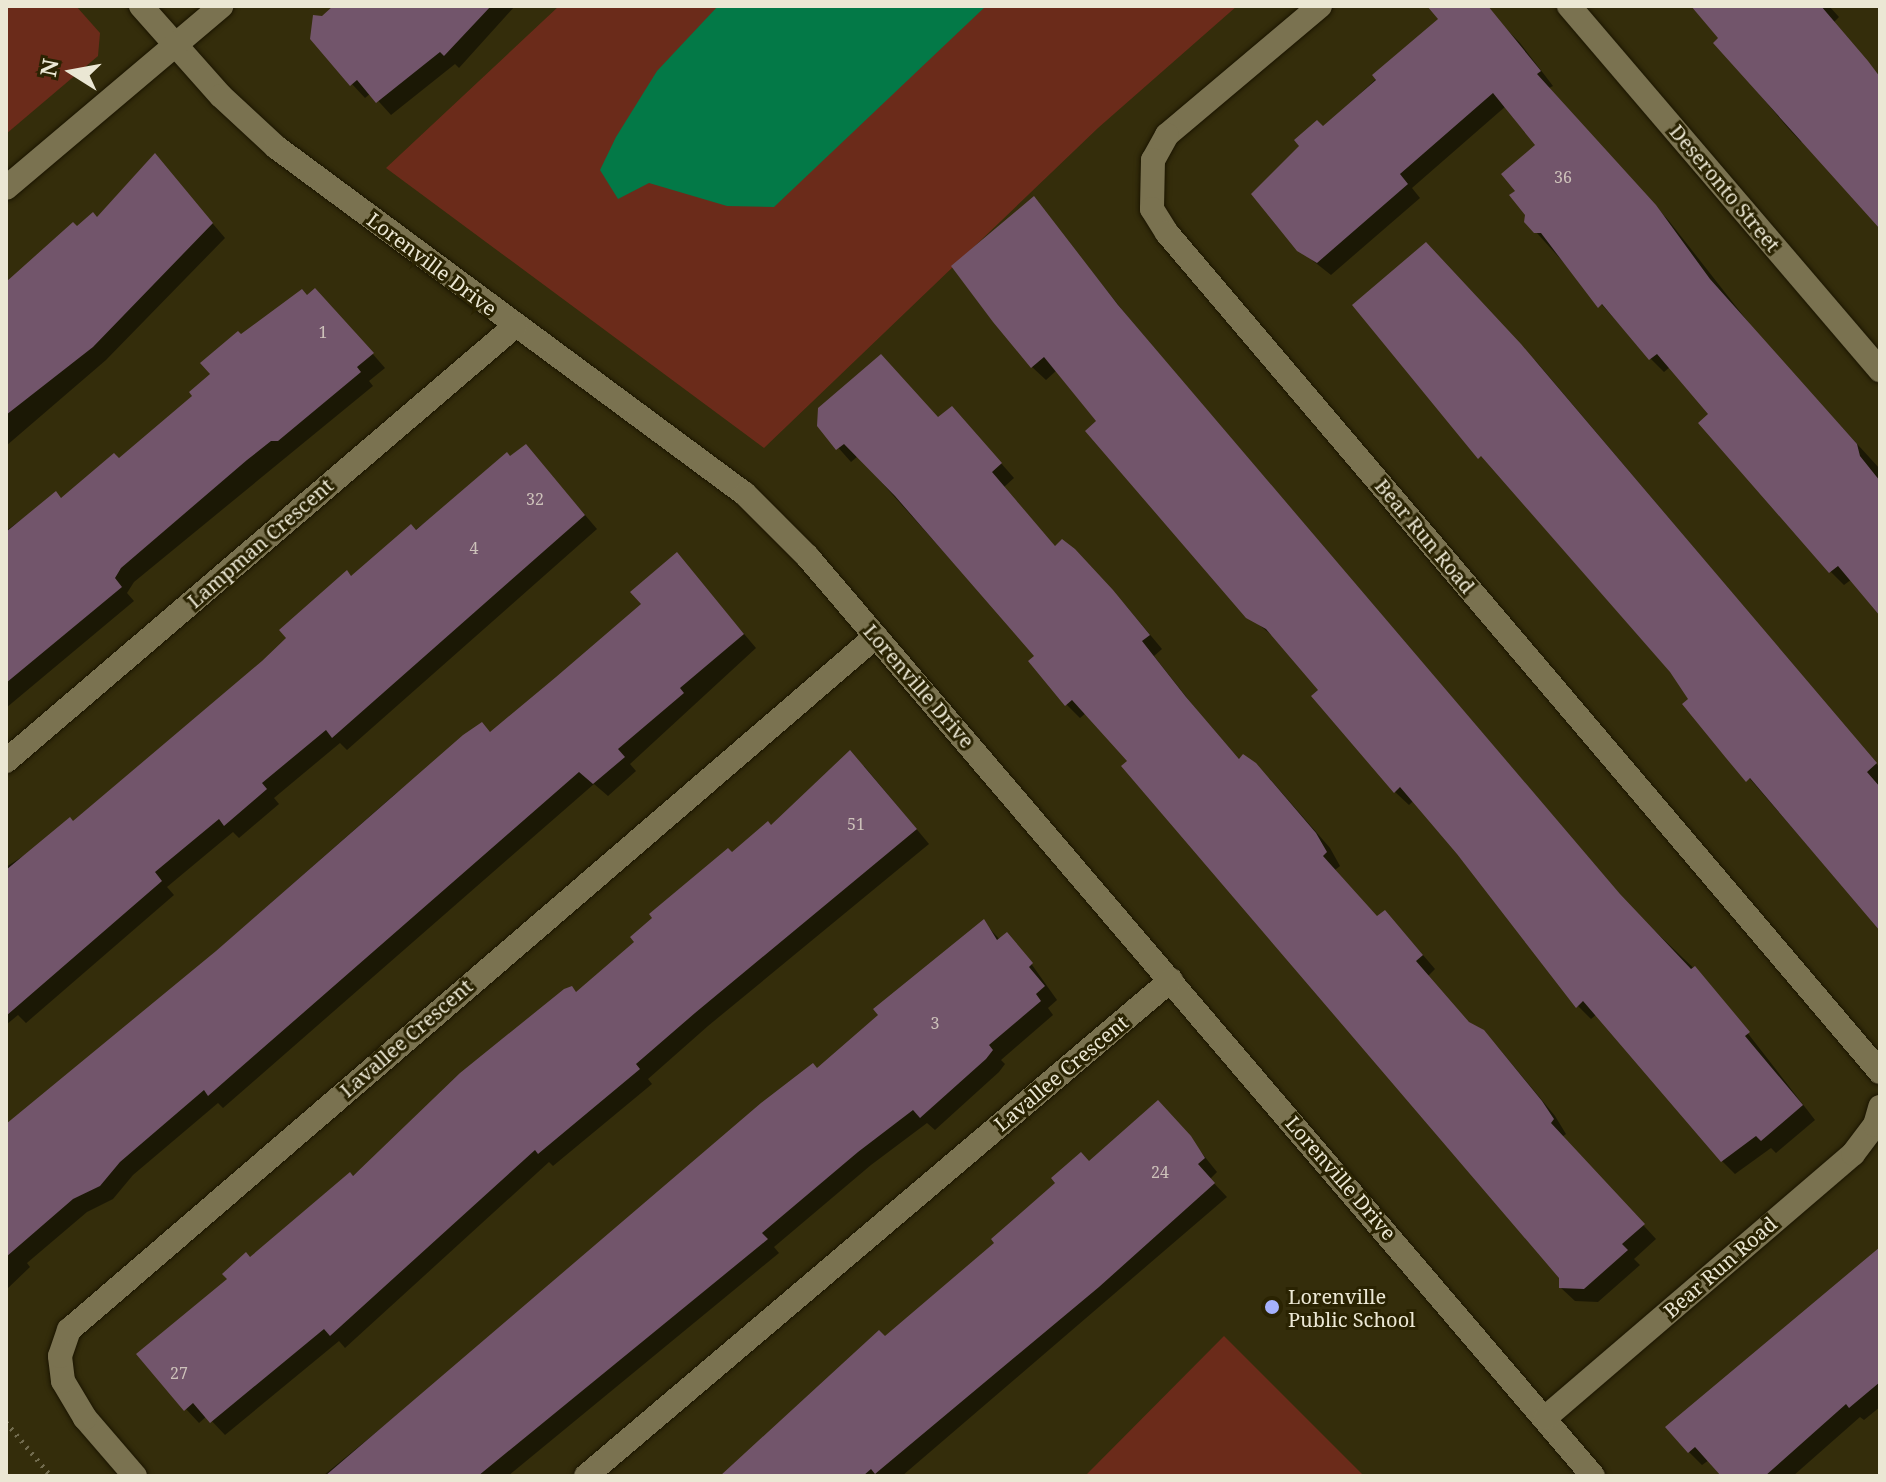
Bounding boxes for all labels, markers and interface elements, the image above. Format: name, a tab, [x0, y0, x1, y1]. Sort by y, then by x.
north arrow	[32, 32, 112, 112]
text: N	[32, 56, 65, 79]
street label: Deseronto Street	[1665, 120, 1785, 256]
house number: 36	[1554, 167, 1572, 187]
street label: Lorenville Drive	[363, 207, 501, 321]
house number: 1	[319, 322, 327, 342]
street label: Lampman Crescent	[182, 473, 338, 613]
street label: Bear Run Road	[1370, 474, 1480, 598]
house number: 32	[526, 489, 544, 509]
house number: 4	[470, 538, 478, 558]
street label: Lorenville Drive	[859, 619, 979, 753]
house number: 51	[847, 814, 865, 834]
street label: Lavallee Crescent	[335, 974, 477, 1102]
street label: Lavallee Crescent	[989, 1010, 1133, 1136]
house number: 3	[931, 1013, 939, 1033]
street label: Lorenville Drive	[1281, 1111, 1401, 1245]
house number: 24	[1151, 1162, 1169, 1182]
street label: Bear Run Road	[1659, 1211, 1781, 1323]
place label: Lorenville Public School	[1288, 1284, 1415, 1331]
marker: Lorenville Public School	[1263, 1298, 1281, 1316]
house number: 27	[170, 1363, 188, 1383]

